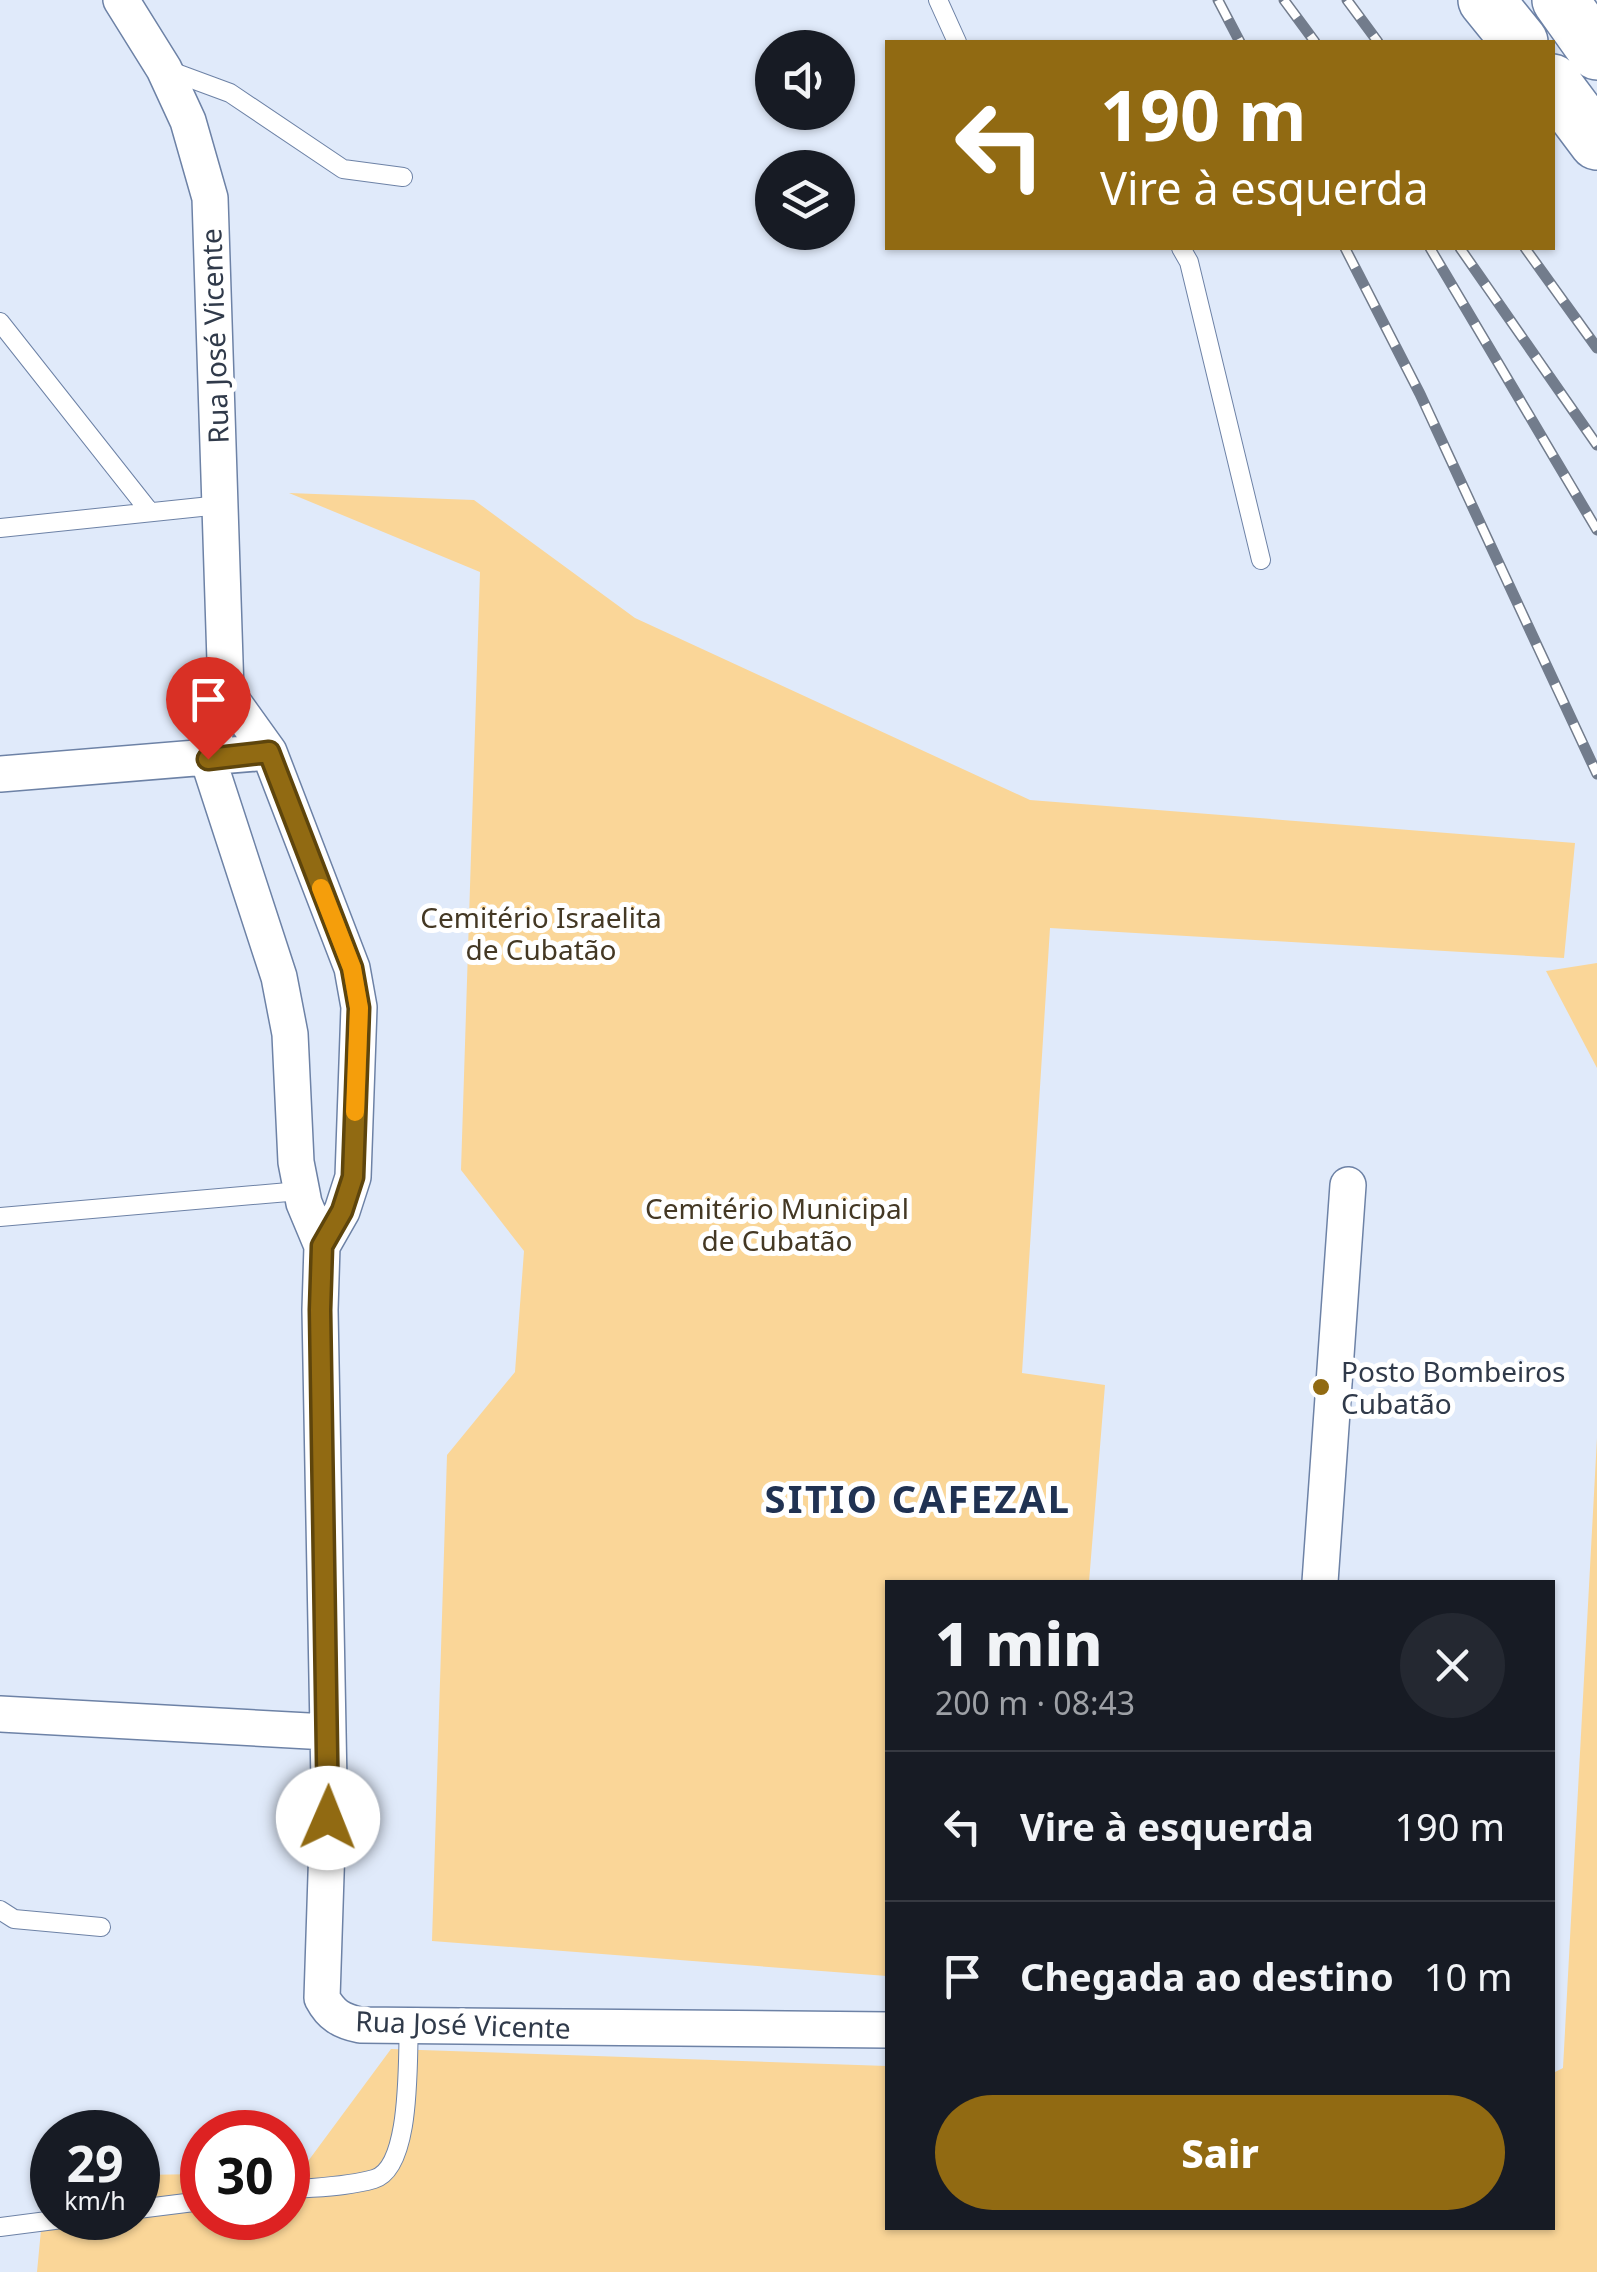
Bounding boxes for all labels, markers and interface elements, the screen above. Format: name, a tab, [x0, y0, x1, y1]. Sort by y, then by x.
map controls	[755, 30, 855, 250]
button: sound	[755, 30, 855, 130]
text: 190 m	[1100, 66, 1307, 162]
icon: left	[935, 80, 1065, 210]
button: layers	[755, 150, 855, 250]
text: Vire à esquerda	[1100, 157, 1429, 218]
street label: Rua José Vicente	[191, 228, 237, 444]
pin	[166, 657, 251, 760]
icon: arrive	[181, 672, 236, 727]
park label: Cemitério Israelita de Cubatão	[420, 898, 662, 968]
park label: Cemitério Municipal de Cubatão	[645, 1189, 909, 1259]
place label: Posto Bombeiros Cubatão	[1341, 1352, 1566, 1422]
marker: Posto Bombeiros Cubatão	[1310, 1376, 1332, 1398]
district label: SITIO CAFEZAL	[764, 1472, 1072, 1524]
text: 1 min	[935, 1602, 1103, 1684]
button: close	[1400, 1613, 1505, 1718]
text: 200 m · 08:43	[935, 1681, 1135, 1724]
position arrow	[276, 1766, 380, 1870]
icon: left	[935, 1799, 990, 1854]
text: Vire à esquerda	[1020, 1800, 1314, 1852]
text: 190 m	[1394, 1800, 1505, 1852]
icon: arrive	[935, 1949, 990, 2004]
text: Chegada ao destino	[1020, 1950, 1394, 2002]
text: 10 m	[1424, 1950, 1513, 2002]
street label: Rua José Vicente	[355, 2001, 571, 2047]
button: Sair	[935, 2095, 1505, 2210]
speed limit sign: 30	[180, 2110, 310, 2240]
text: 29	[66, 2129, 124, 2197]
text: km/h	[64, 2183, 126, 2217]

